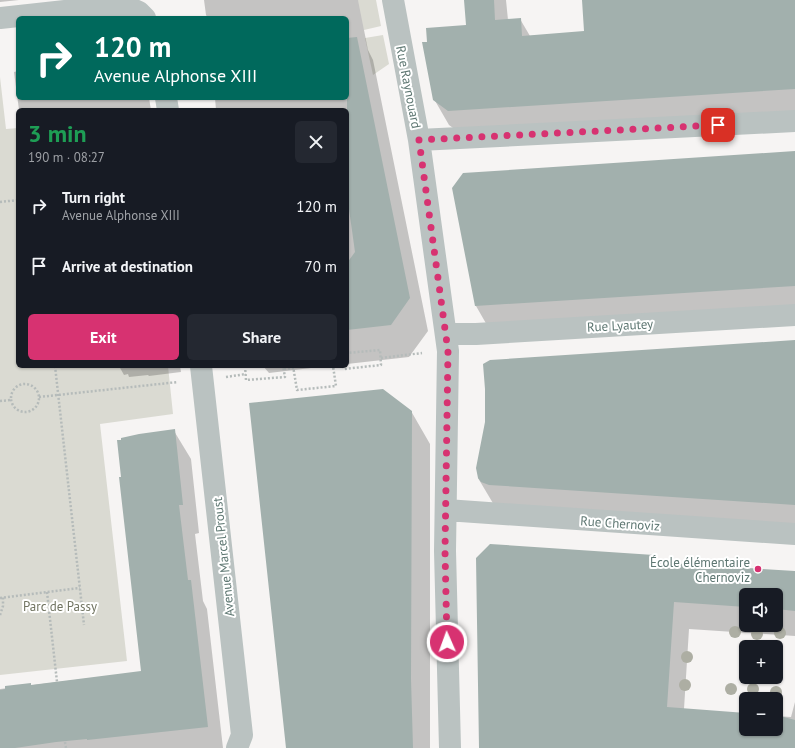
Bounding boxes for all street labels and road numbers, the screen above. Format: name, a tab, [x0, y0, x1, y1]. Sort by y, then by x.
street label: Rue Raynouard	[392, 44, 425, 130]
street label: Rue Lyautey	[586, 315, 654, 336]
street label: Avenue Marcel Proust	[209, 496, 238, 617]
street label: Rue Chernoviz	[580, 512, 661, 535]

